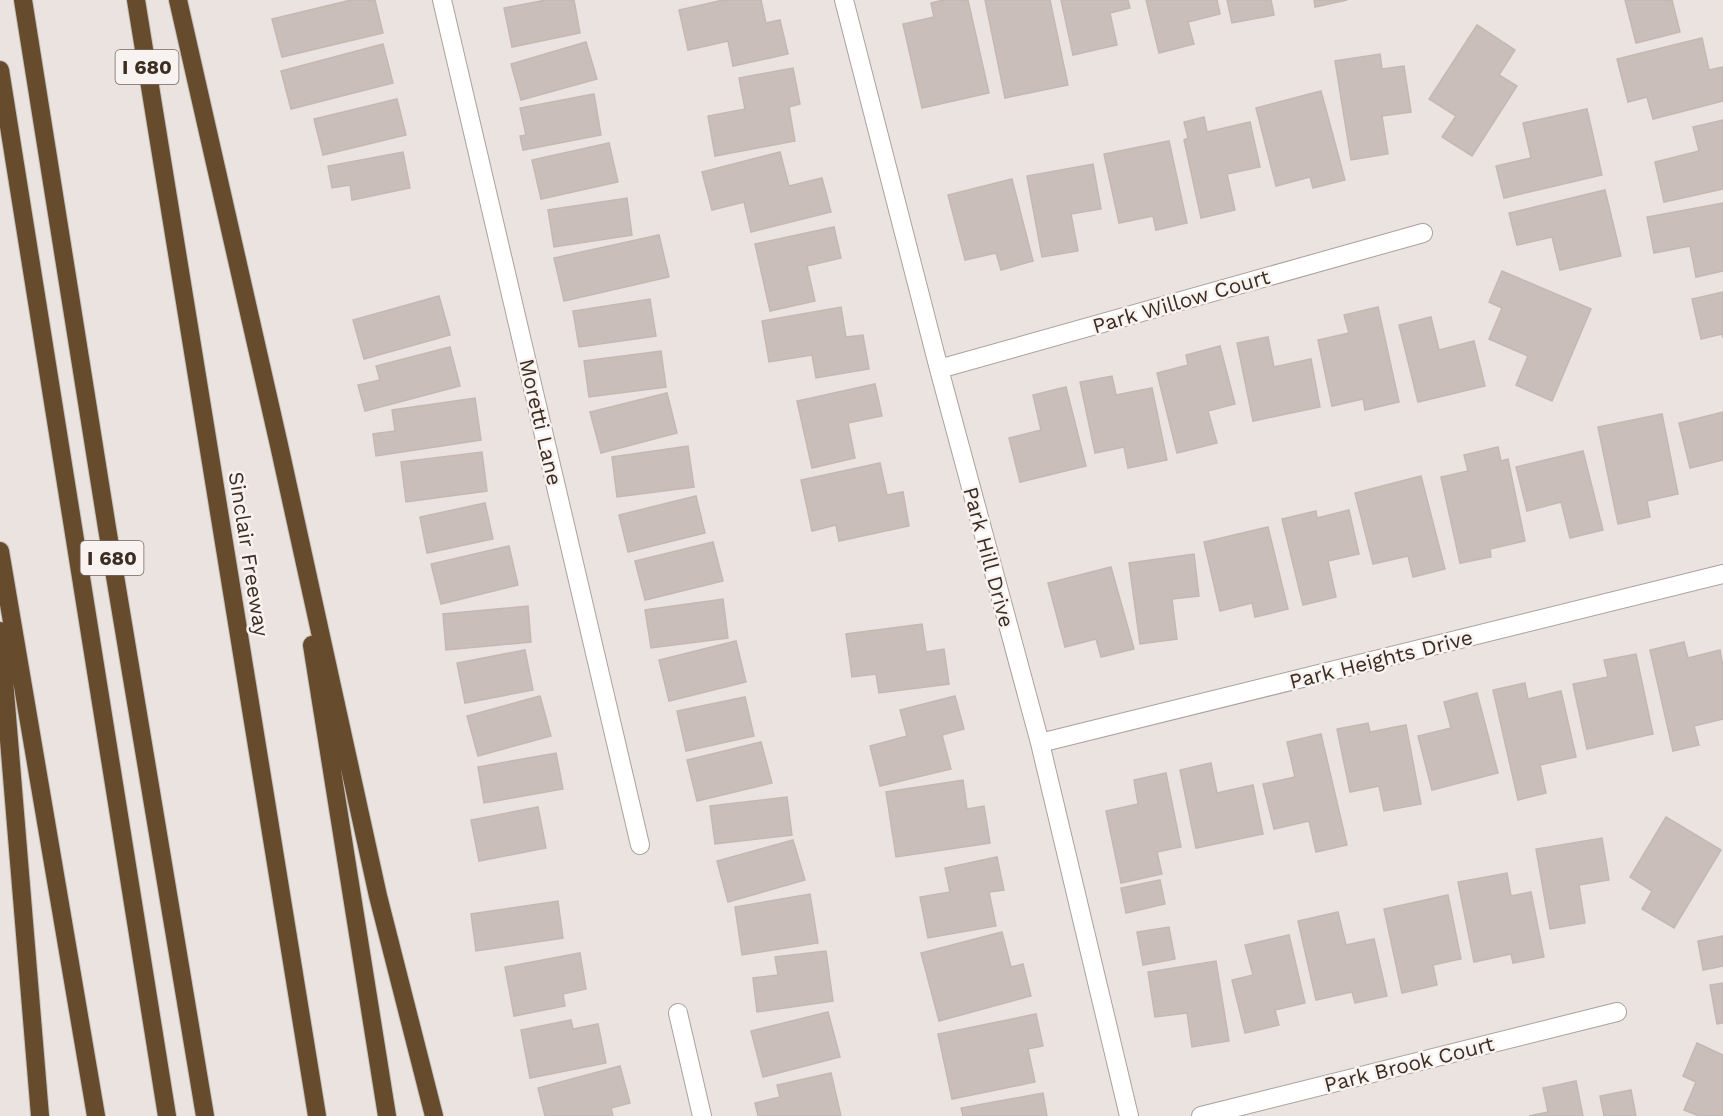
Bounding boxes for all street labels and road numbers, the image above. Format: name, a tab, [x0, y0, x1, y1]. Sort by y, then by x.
road number: I 680	[116, 50, 178, 84]
street label: Park Willow Court	[1089, 264, 1273, 338]
street label: Moretti Lane	[514, 356, 568, 488]
street label: Sinclair Freeway	[224, 470, 274, 638]
street label: Park Hill Drive	[958, 484, 1020, 630]
road number: I 680	[80, 541, 144, 575]
street label: Park Heights Drive	[1287, 624, 1475, 694]
street label: Park Brook Court	[1321, 1031, 1497, 1097]

